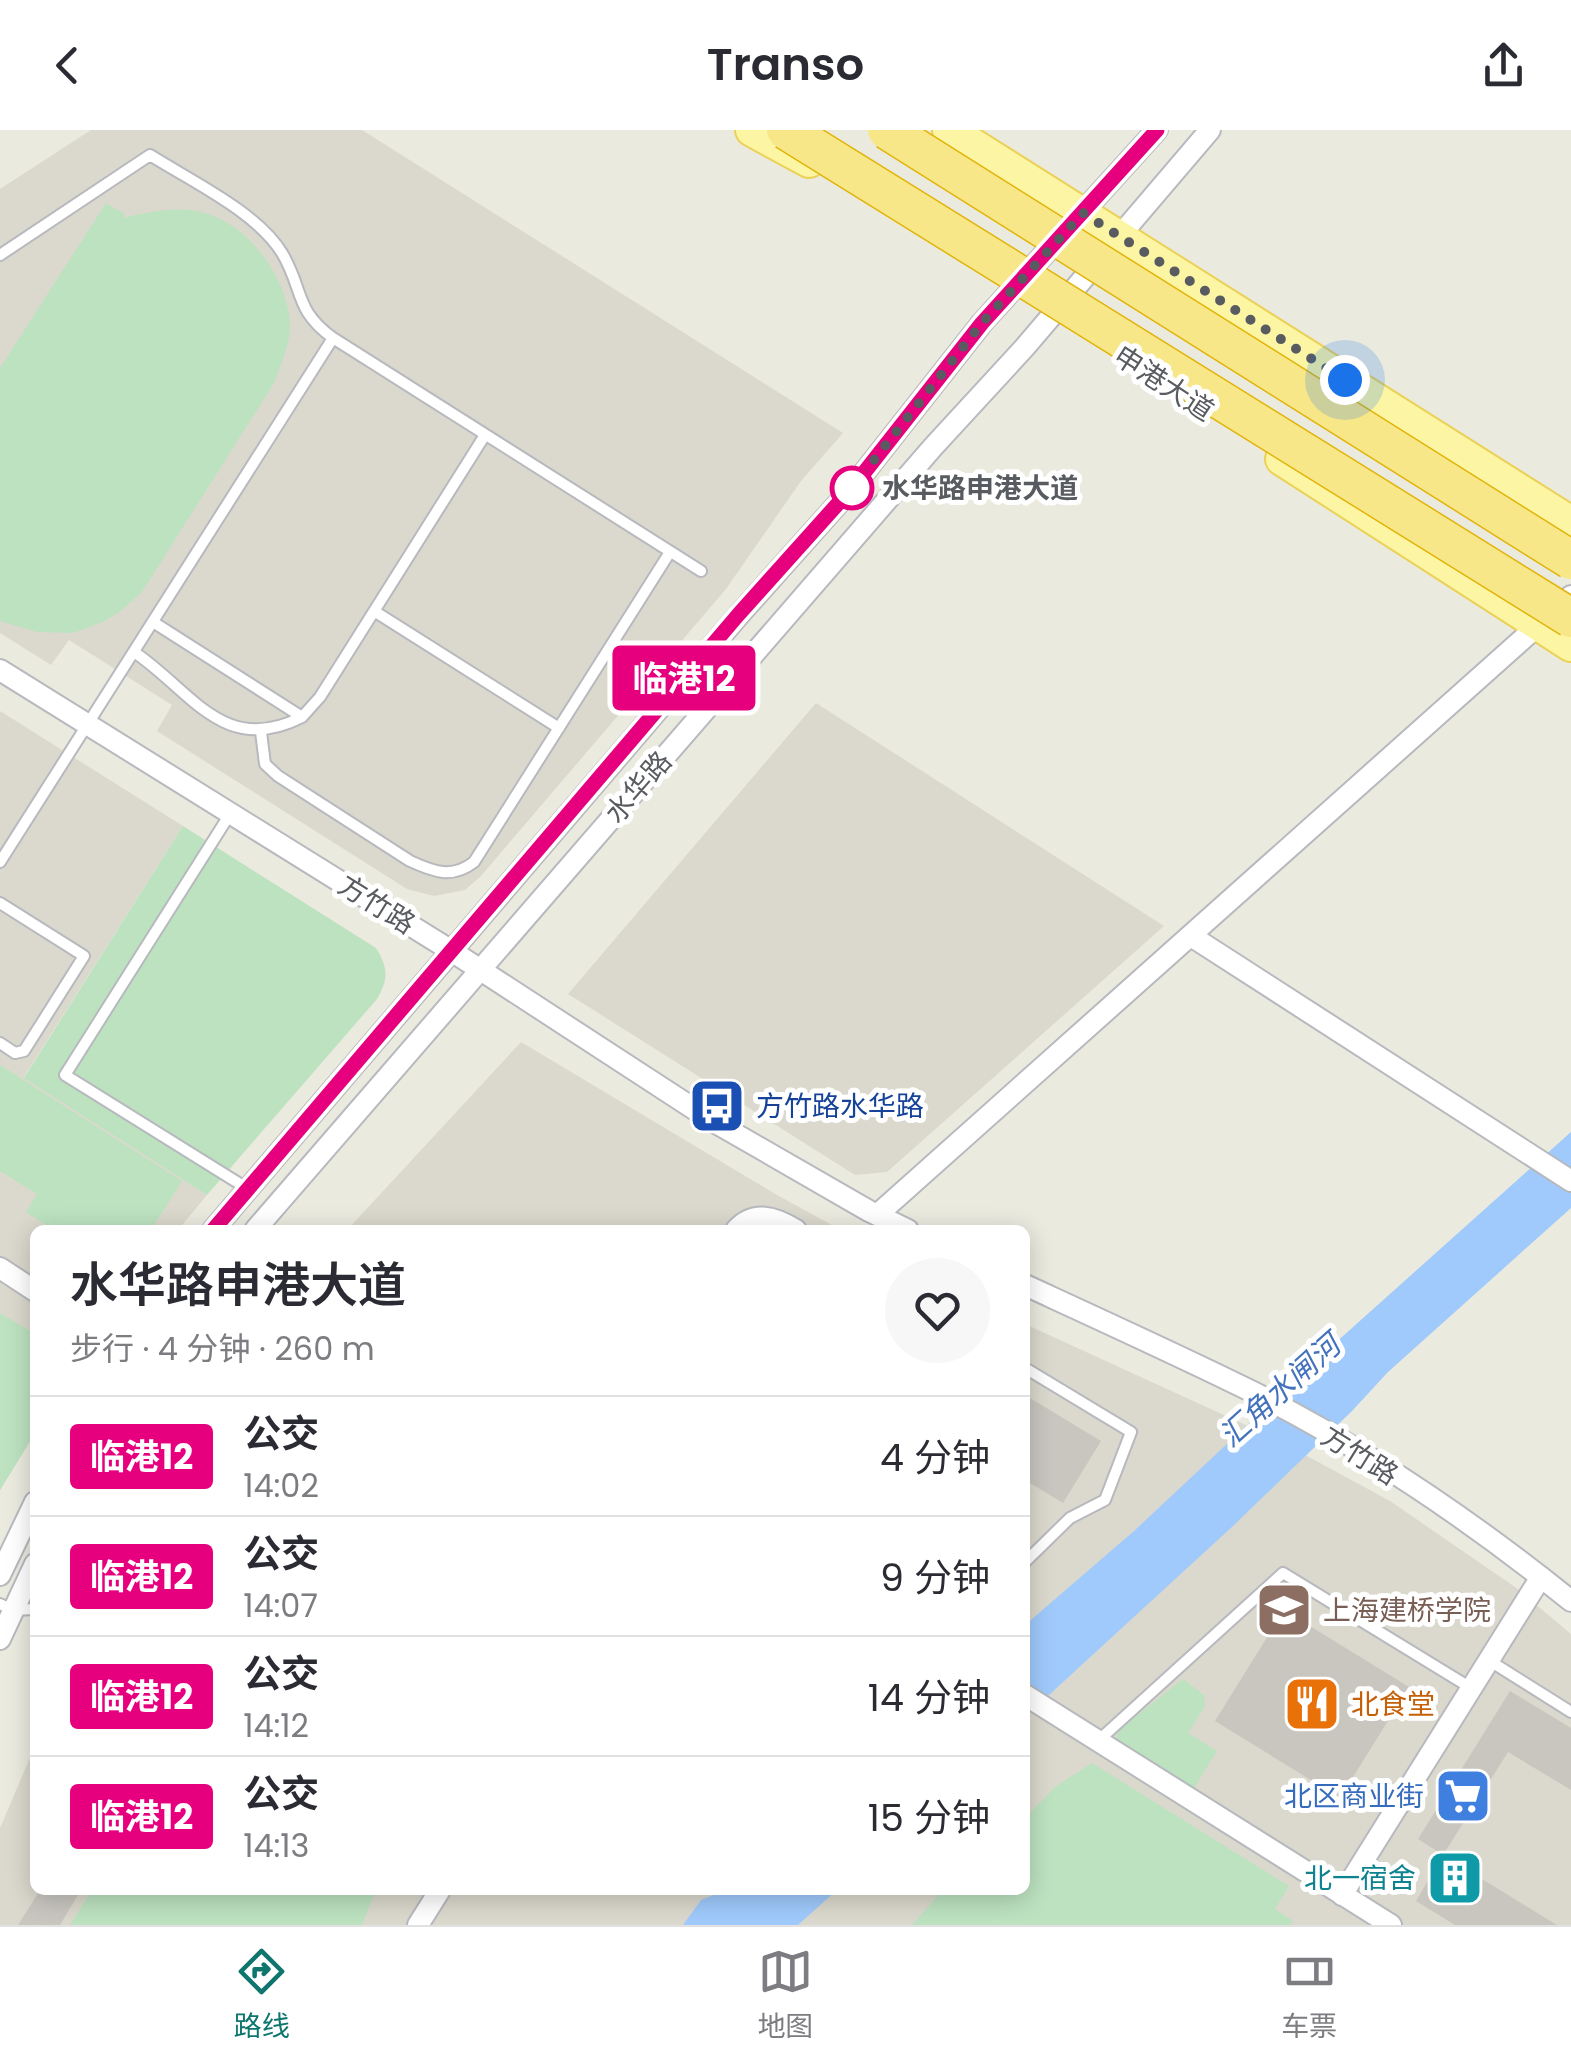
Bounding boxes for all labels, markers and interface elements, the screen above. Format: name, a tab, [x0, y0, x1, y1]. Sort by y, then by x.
text: Transo	[707, 33, 864, 96]
icon: back	[40, 38, 95, 93]
icon: share	[1476, 38, 1531, 93]
street label: 申港大道	[1106, 337, 1221, 430]
your location	[1320, 355, 1370, 405]
marker: 水华路申港大道	[831, 467, 873, 509]
place label: 水华路申港大道	[882, 469, 1078, 508]
line badge: 临港12	[614, 646, 754, 710]
text: 临港12	[632, 654, 736, 703]
street label: 水华路	[596, 743, 681, 832]
street label: 方竹路	[331, 866, 423, 943]
bus stop icon: 方竹路水华路	[687, 1076, 747, 1136]
place label: 方竹路水华路	[756, 1087, 924, 1126]
text: 水华路申港大道	[70, 1252, 406, 1319]
button: heart	[885, 1258, 990, 1363]
water label: 汇角水闸河	[1210, 1321, 1354, 1457]
text: 步行 · 4 分钟 · 260 m	[70, 1326, 375, 1371]
text: 公交	[243, 1407, 319, 1460]
street label: 方竹路	[1314, 1417, 1406, 1494]
text: 4 分钟	[880, 1431, 990, 1484]
text: 临港12	[90, 1432, 193, 1481]
text: 14:02	[243, 1463, 319, 1508]
text: 公交	[243, 1527, 319, 1580]
text: 9 分钟	[880, 1551, 990, 1604]
text: 临港12	[90, 1552, 193, 1601]
school or university icon: 上海建桥学院	[1254, 1580, 1314, 1640]
text: 14:07	[243, 1583, 318, 1628]
place label: 上海建桥学院	[1323, 1591, 1491, 1630]
text: 公交	[243, 1647, 319, 1700]
text: 14 分钟	[868, 1671, 990, 1724]
text: 临港12	[90, 1672, 193, 1721]
restaurant icon: 北食堂	[1282, 1674, 1342, 1734]
place label: 北食堂	[1351, 1685, 1435, 1724]
text: 14:12	[243, 1703, 309, 1748]
supermarket icon: 北区商业街	[1433, 1766, 1493, 1826]
text: 公交	[243, 1767, 319, 1820]
place label: 北区商业街	[1284, 1777, 1424, 1816]
text: 15 分钟	[868, 1791, 990, 1844]
text: 临港12	[90, 1792, 193, 1841]
text: 14:13	[243, 1823, 309, 1868]
building icon: 北一宿舍	[1425, 1848, 1485, 1908]
place label: 北一宿舍	[1304, 1859, 1416, 1898]
tab: 路线	[234, 1944, 290, 2048]
tab: 地图	[757, 1944, 813, 2048]
tab: 车票	[1281, 1944, 1337, 2048]

